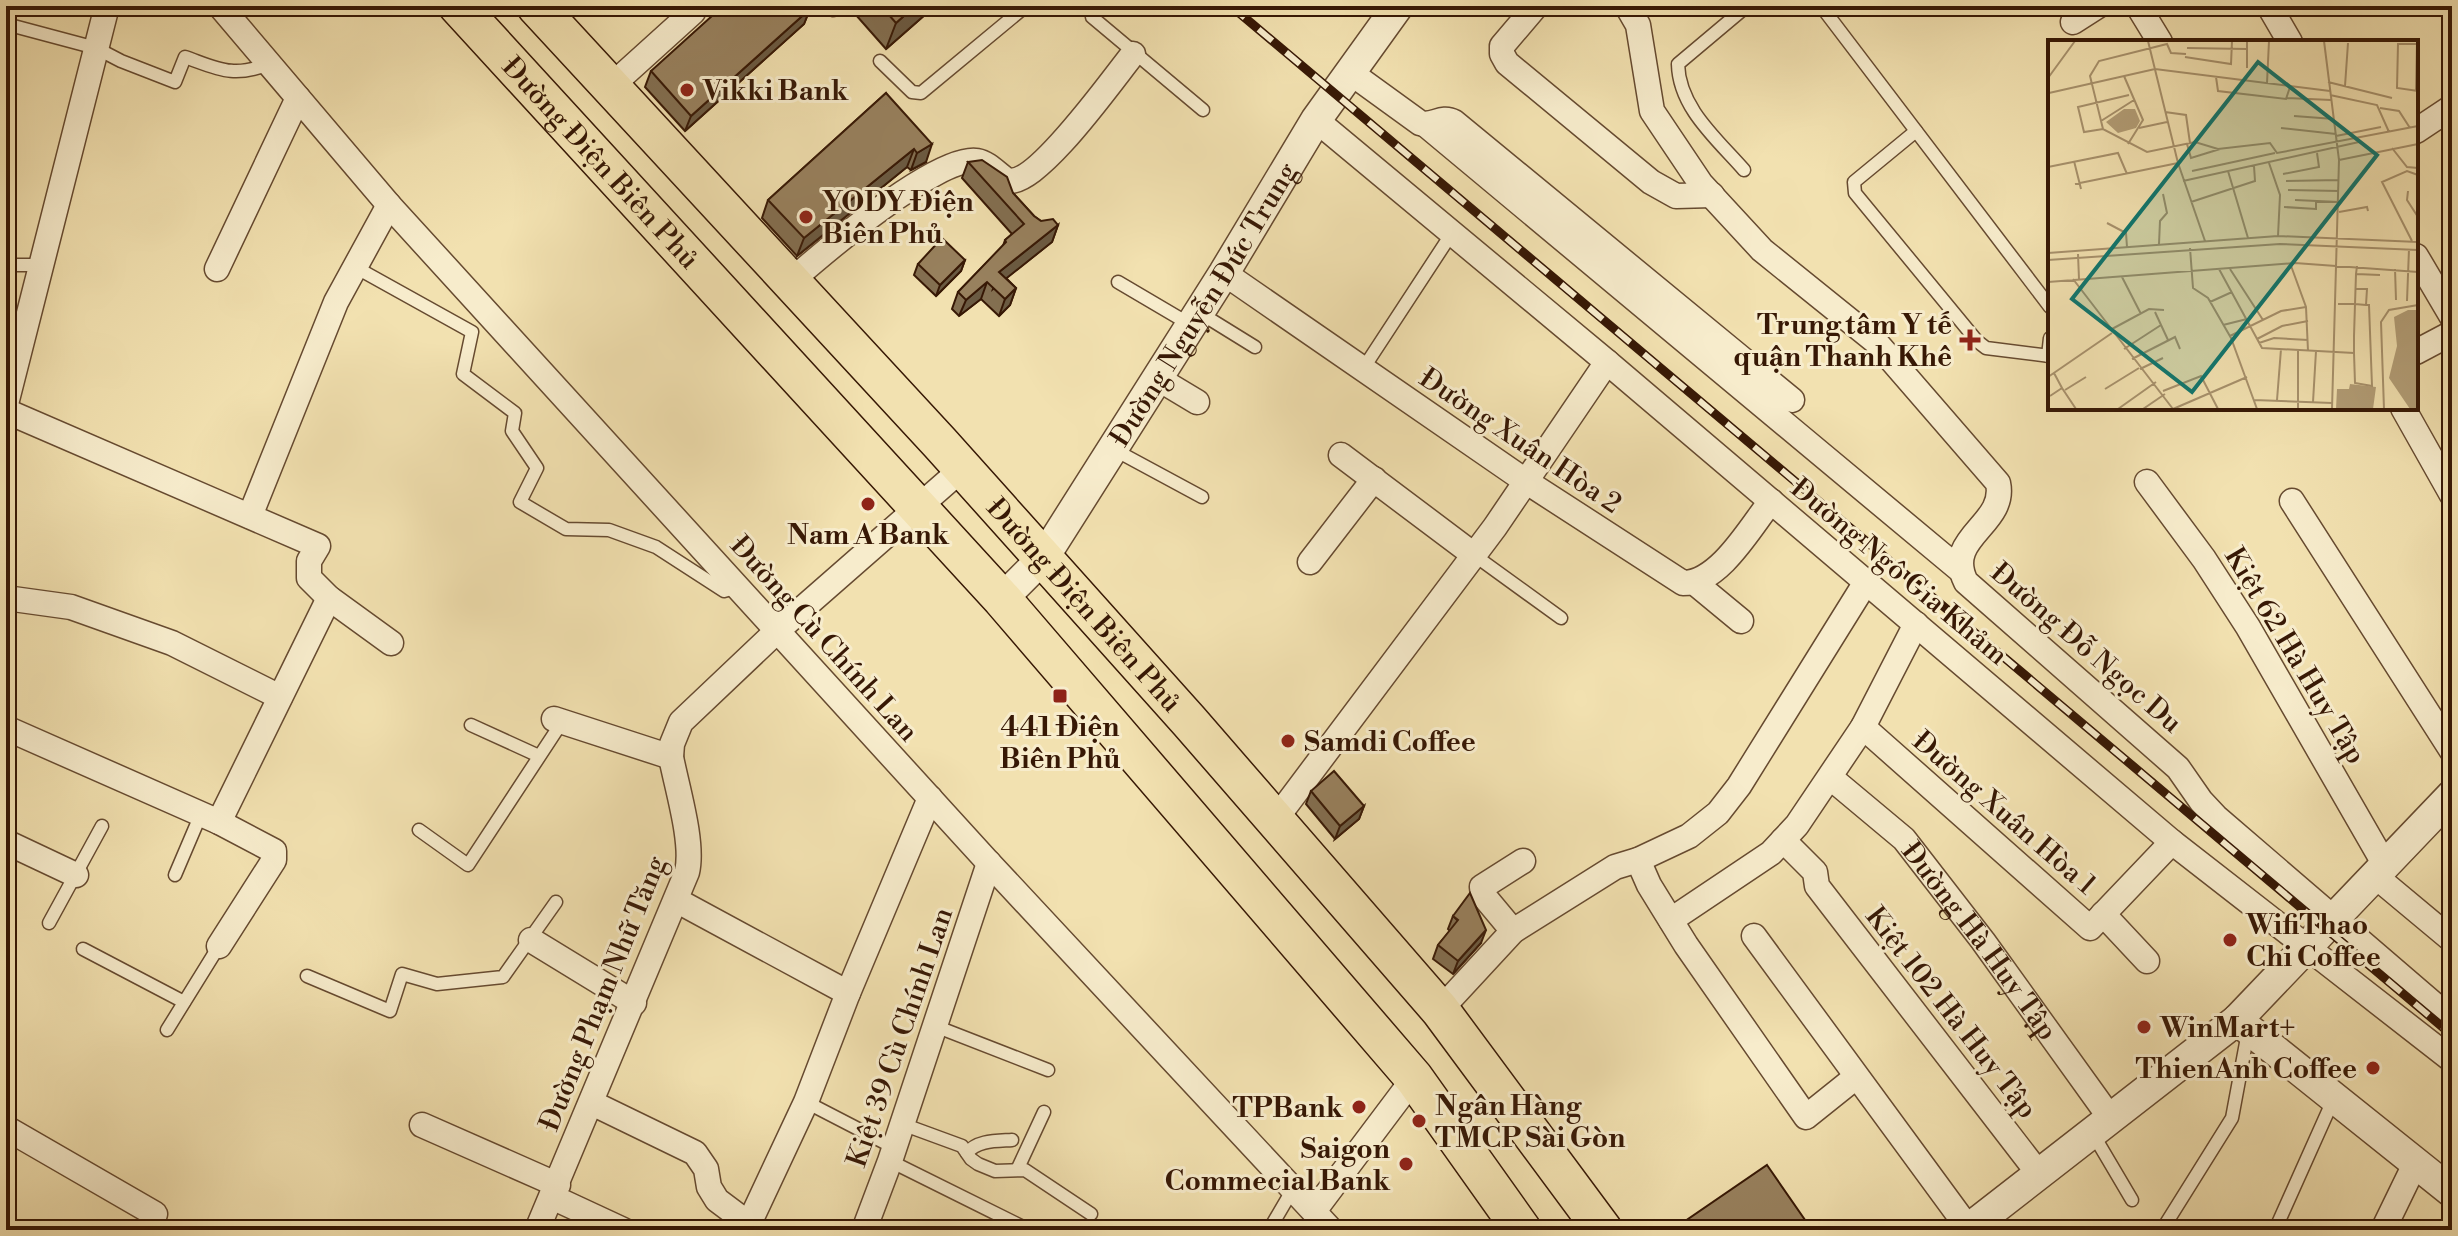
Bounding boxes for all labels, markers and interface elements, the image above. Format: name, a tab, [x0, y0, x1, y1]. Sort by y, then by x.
inset map	[2048, 40, 2418, 410]
street label: Đường Điện Biên Phủ	[494, 50, 706, 277]
place label: Vikki Bank	[702, 74, 849, 109]
marker: Vikki Bank	[678, 81, 696, 99]
street label: Đường Nguyễn Đức Trung	[1103, 156, 1306, 453]
place label: YODY Điện Biên Phủ	[822, 185, 974, 252]
marker: YODY Điện Biên Phủ	[797, 208, 815, 226]
place label: Trung tâm Y tế quận Thanh Khê	[1733, 308, 1952, 375]
marker: Trung tâm Y tế quận Thanh Khê	[1959, 329, 1981, 351]
street label: Đường Xuân Hòa 2	[1413, 361, 1628, 522]
street label: Đường Ngô Gia Khảm	[1783, 471, 2015, 673]
street label: Đường Điện Biên Phủ	[979, 491, 1189, 720]
marker: Nam A Bank	[859, 495, 877, 513]
place label: Nam A Bank	[787, 518, 950, 553]
street label: Đường Cù Chính Lan	[722, 529, 926, 749]
street label: Kiệt 62 Hà Huy Tập	[2216, 541, 2373, 771]
street label: Đường Đỗ Ngọc Du	[1983, 555, 2189, 741]
marker: 441 Điện Biên Phủ	[1051, 687, 1069, 705]
place label: 441 Điện Biên Phủ	[1000, 710, 1120, 777]
street label: Đường Xuân Hòa 1	[1905, 724, 2103, 902]
place label: Samdi Coffee	[1304, 725, 1476, 760]
marker: Samdi Coffee	[1279, 732, 1297, 750]
street label: Đường Hà Huy Tập	[1893, 835, 2065, 1047]
street label: Đường Phạm Nhữ Tăng	[532, 851, 675, 1136]
street label: Kiệt 102 Hà Huy Tập	[1857, 900, 2044, 1126]
street label: Kiệt 39 Cù Chính Lan	[840, 903, 961, 1172]
place label: WifiThao Chi Coffee	[2245, 908, 2381, 975]
marker: WifiThao Chi Coffee	[2221, 931, 2239, 949]
place label: WinMart+	[2159, 1011, 2295, 1046]
marker: WinMart+	[2135, 1018, 2153, 1036]
place label: ThienAnh Coffee	[2135, 1052, 2357, 1087]
marker: ThienAnh Coffee	[2364, 1059, 2382, 1077]
place label: Ngân Hàng TMCP Sài Gòn	[1435, 1089, 1626, 1156]
place label: TPBank	[1232, 1091, 1344, 1126]
marker: TPBank	[1350, 1098, 1368, 1116]
marker: Ngân Hàng TMCP Sài Gòn	[1410, 1112, 1428, 1130]
place label: Saigon Commecial Bank	[1165, 1132, 1391, 1199]
marker: Saigon Commecial Bank	[1397, 1155, 1415, 1173]

